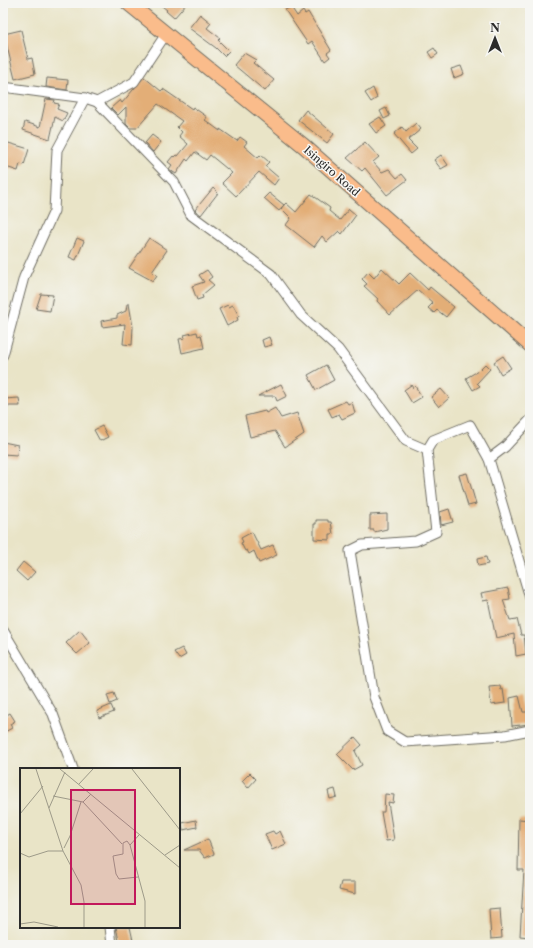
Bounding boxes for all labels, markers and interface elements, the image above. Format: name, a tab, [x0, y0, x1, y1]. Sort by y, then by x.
north arrow	[475, 18, 515, 58]
text: N	[490, 21, 500, 35]
street label: Isingiro Road	[301, 143, 363, 199]
inset map	[20, 768, 180, 928]

